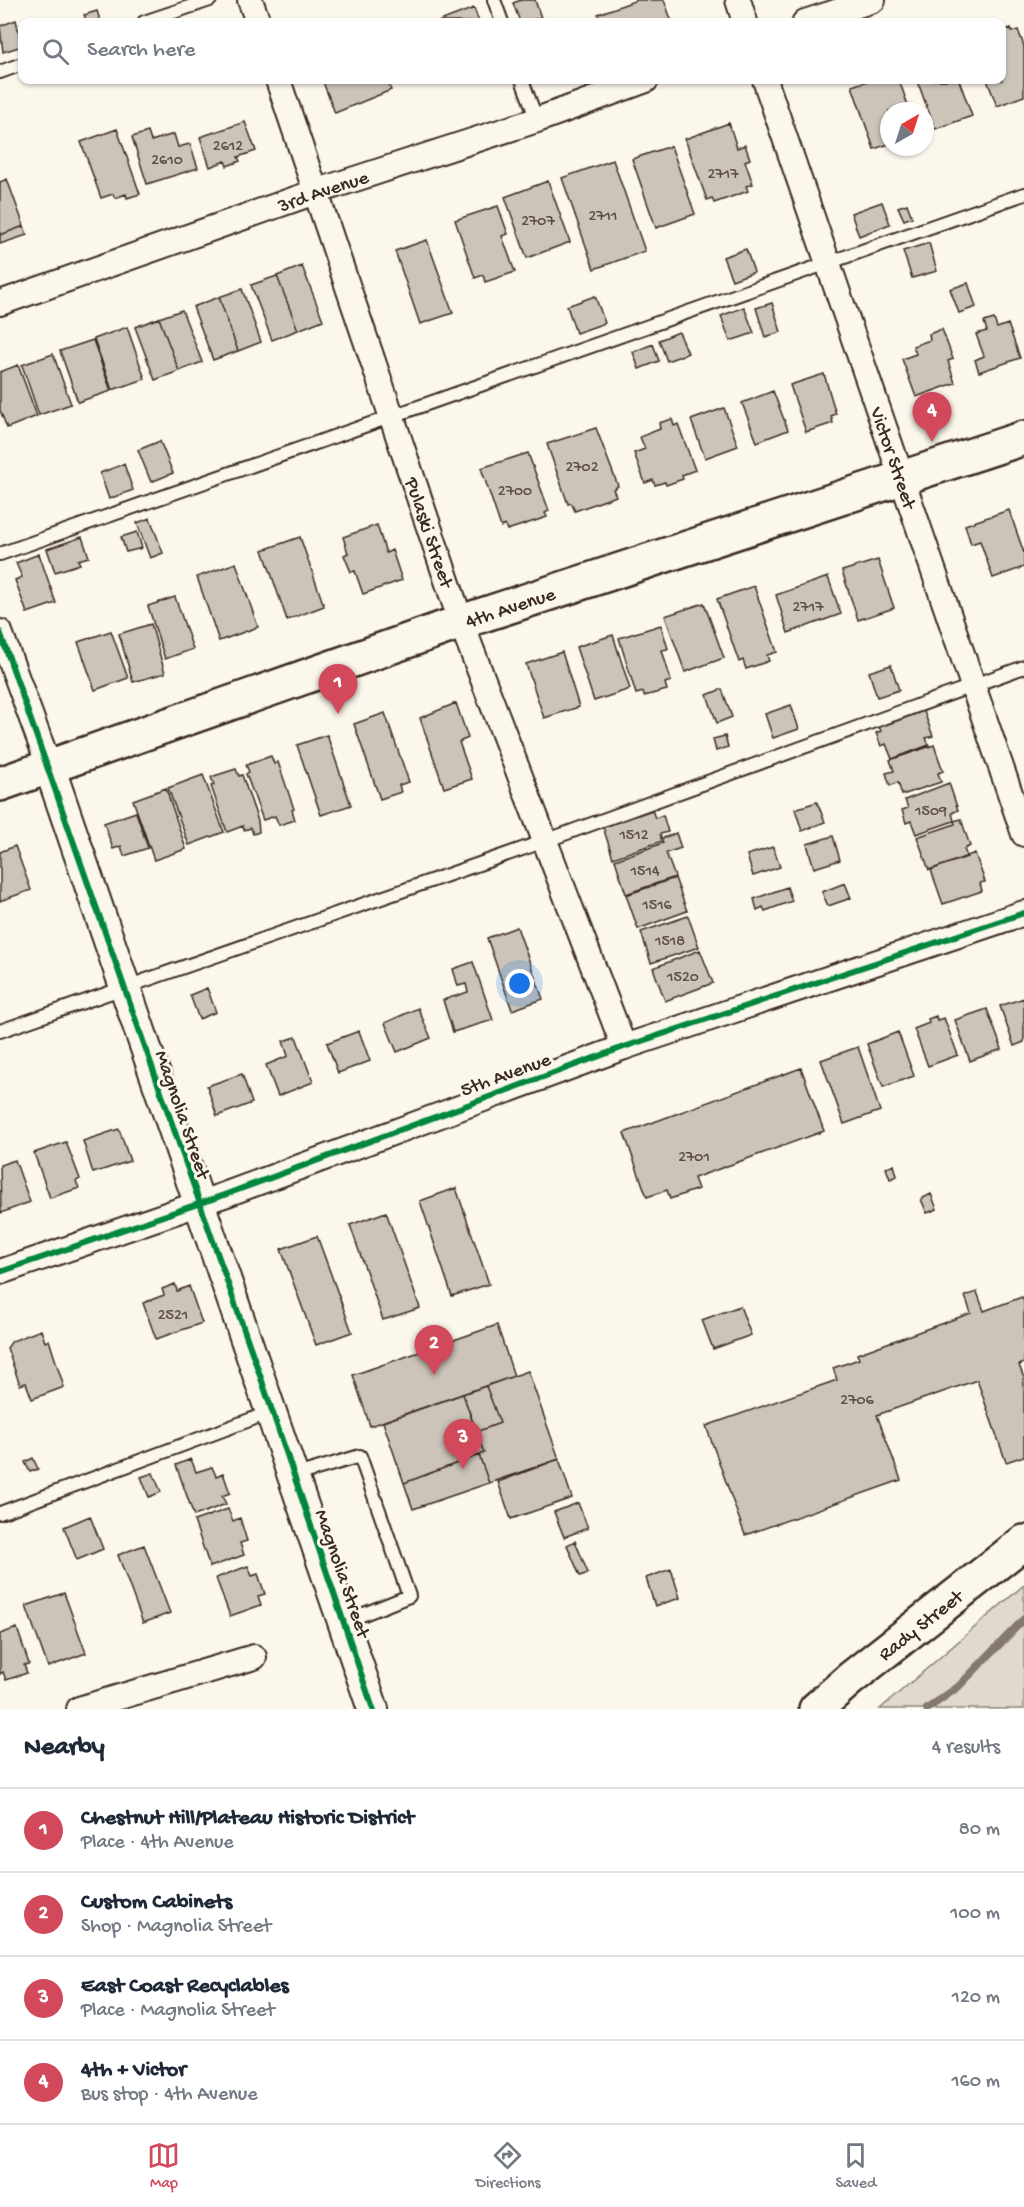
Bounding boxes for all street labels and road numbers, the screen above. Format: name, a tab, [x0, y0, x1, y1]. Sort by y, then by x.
street label: 3rd Avenue	[275, 167, 373, 220]
street label: Victor Street	[863, 404, 920, 514]
street label: Pulaski Street	[398, 474, 457, 593]
street label: 4th Avenue	[463, 584, 559, 635]
street label: Magnolia Street	[148, 1048, 214, 1184]
street label: 5th Avenue	[458, 1049, 555, 1103]
street label: Magnolia Street	[308, 1507, 374, 1643]
street label: Rady Street	[875, 1585, 970, 1667]

